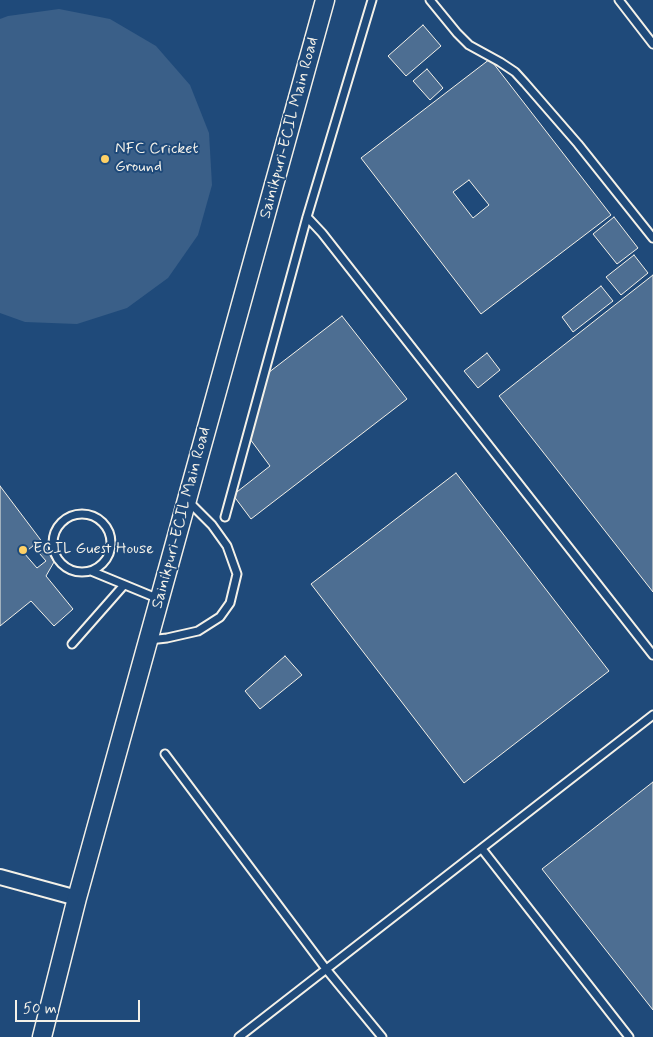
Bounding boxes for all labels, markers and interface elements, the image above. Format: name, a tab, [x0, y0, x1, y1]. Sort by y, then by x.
street label: Sainikpuri-ECIL Main Road	[257, 35, 323, 221]
place label: NFC Cricket Ground	[115, 140, 199, 178]
marker: NFC Cricket Ground	[99, 153, 111, 165]
street label: Sainikpuri-ECIL Main Road	[149, 425, 215, 611]
place label: ECIL Guest House	[33, 540, 154, 560]
marker: ECIL Guest House	[17, 544, 29, 556]
scale bar	[18, 990, 142, 1022]
text: 50 m	[23, 999, 57, 1019]

